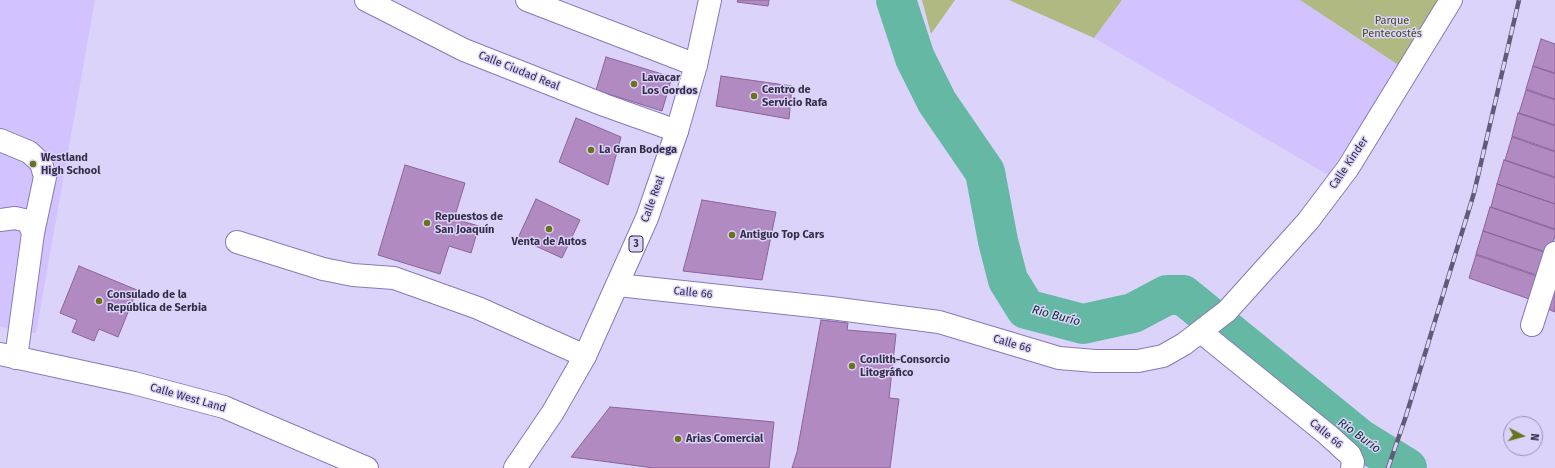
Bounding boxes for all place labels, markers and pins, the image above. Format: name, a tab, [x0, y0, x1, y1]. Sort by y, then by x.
place label: Lavacar Los Gordos	[642, 71, 698, 97]
marker: Lavacar Los Gordos	[629, 79, 639, 89]
place label: Centro de Servicio Rafa	[762, 83, 827, 109]
marker: Centro de Servicio Rafa	[749, 91, 759, 101]
place label: La Gran Bodega	[599, 143, 677, 157]
marker: La Gran Bodega	[586, 145, 596, 155]
place label: Westland High School	[41, 151, 100, 177]
marker: Westland High School	[28, 159, 38, 169]
place label: Repuestos de San Joaquín	[435, 210, 503, 236]
marker: Repuestos de San Joaquín	[422, 218, 432, 228]
marker: Venta de Autos	[544, 224, 554, 234]
place label: Antiguo Top Cars	[740, 228, 824, 242]
marker: Antiguo Top Cars	[727, 230, 737, 240]
place label: Venta de Autos	[511, 235, 587, 249]
place label: Consulado de la República de Serbia	[107, 288, 207, 314]
marker: Consulado de la República de Serbia	[94, 296, 104, 306]
place label: Conlith-Consorcio Litográfico	[860, 353, 950, 379]
marker: Conlith-Consorcio Litográfico	[847, 361, 857, 371]
place label: Arias Comercial	[686, 432, 763, 446]
marker: Arias Comercial	[673, 434, 683, 444]

